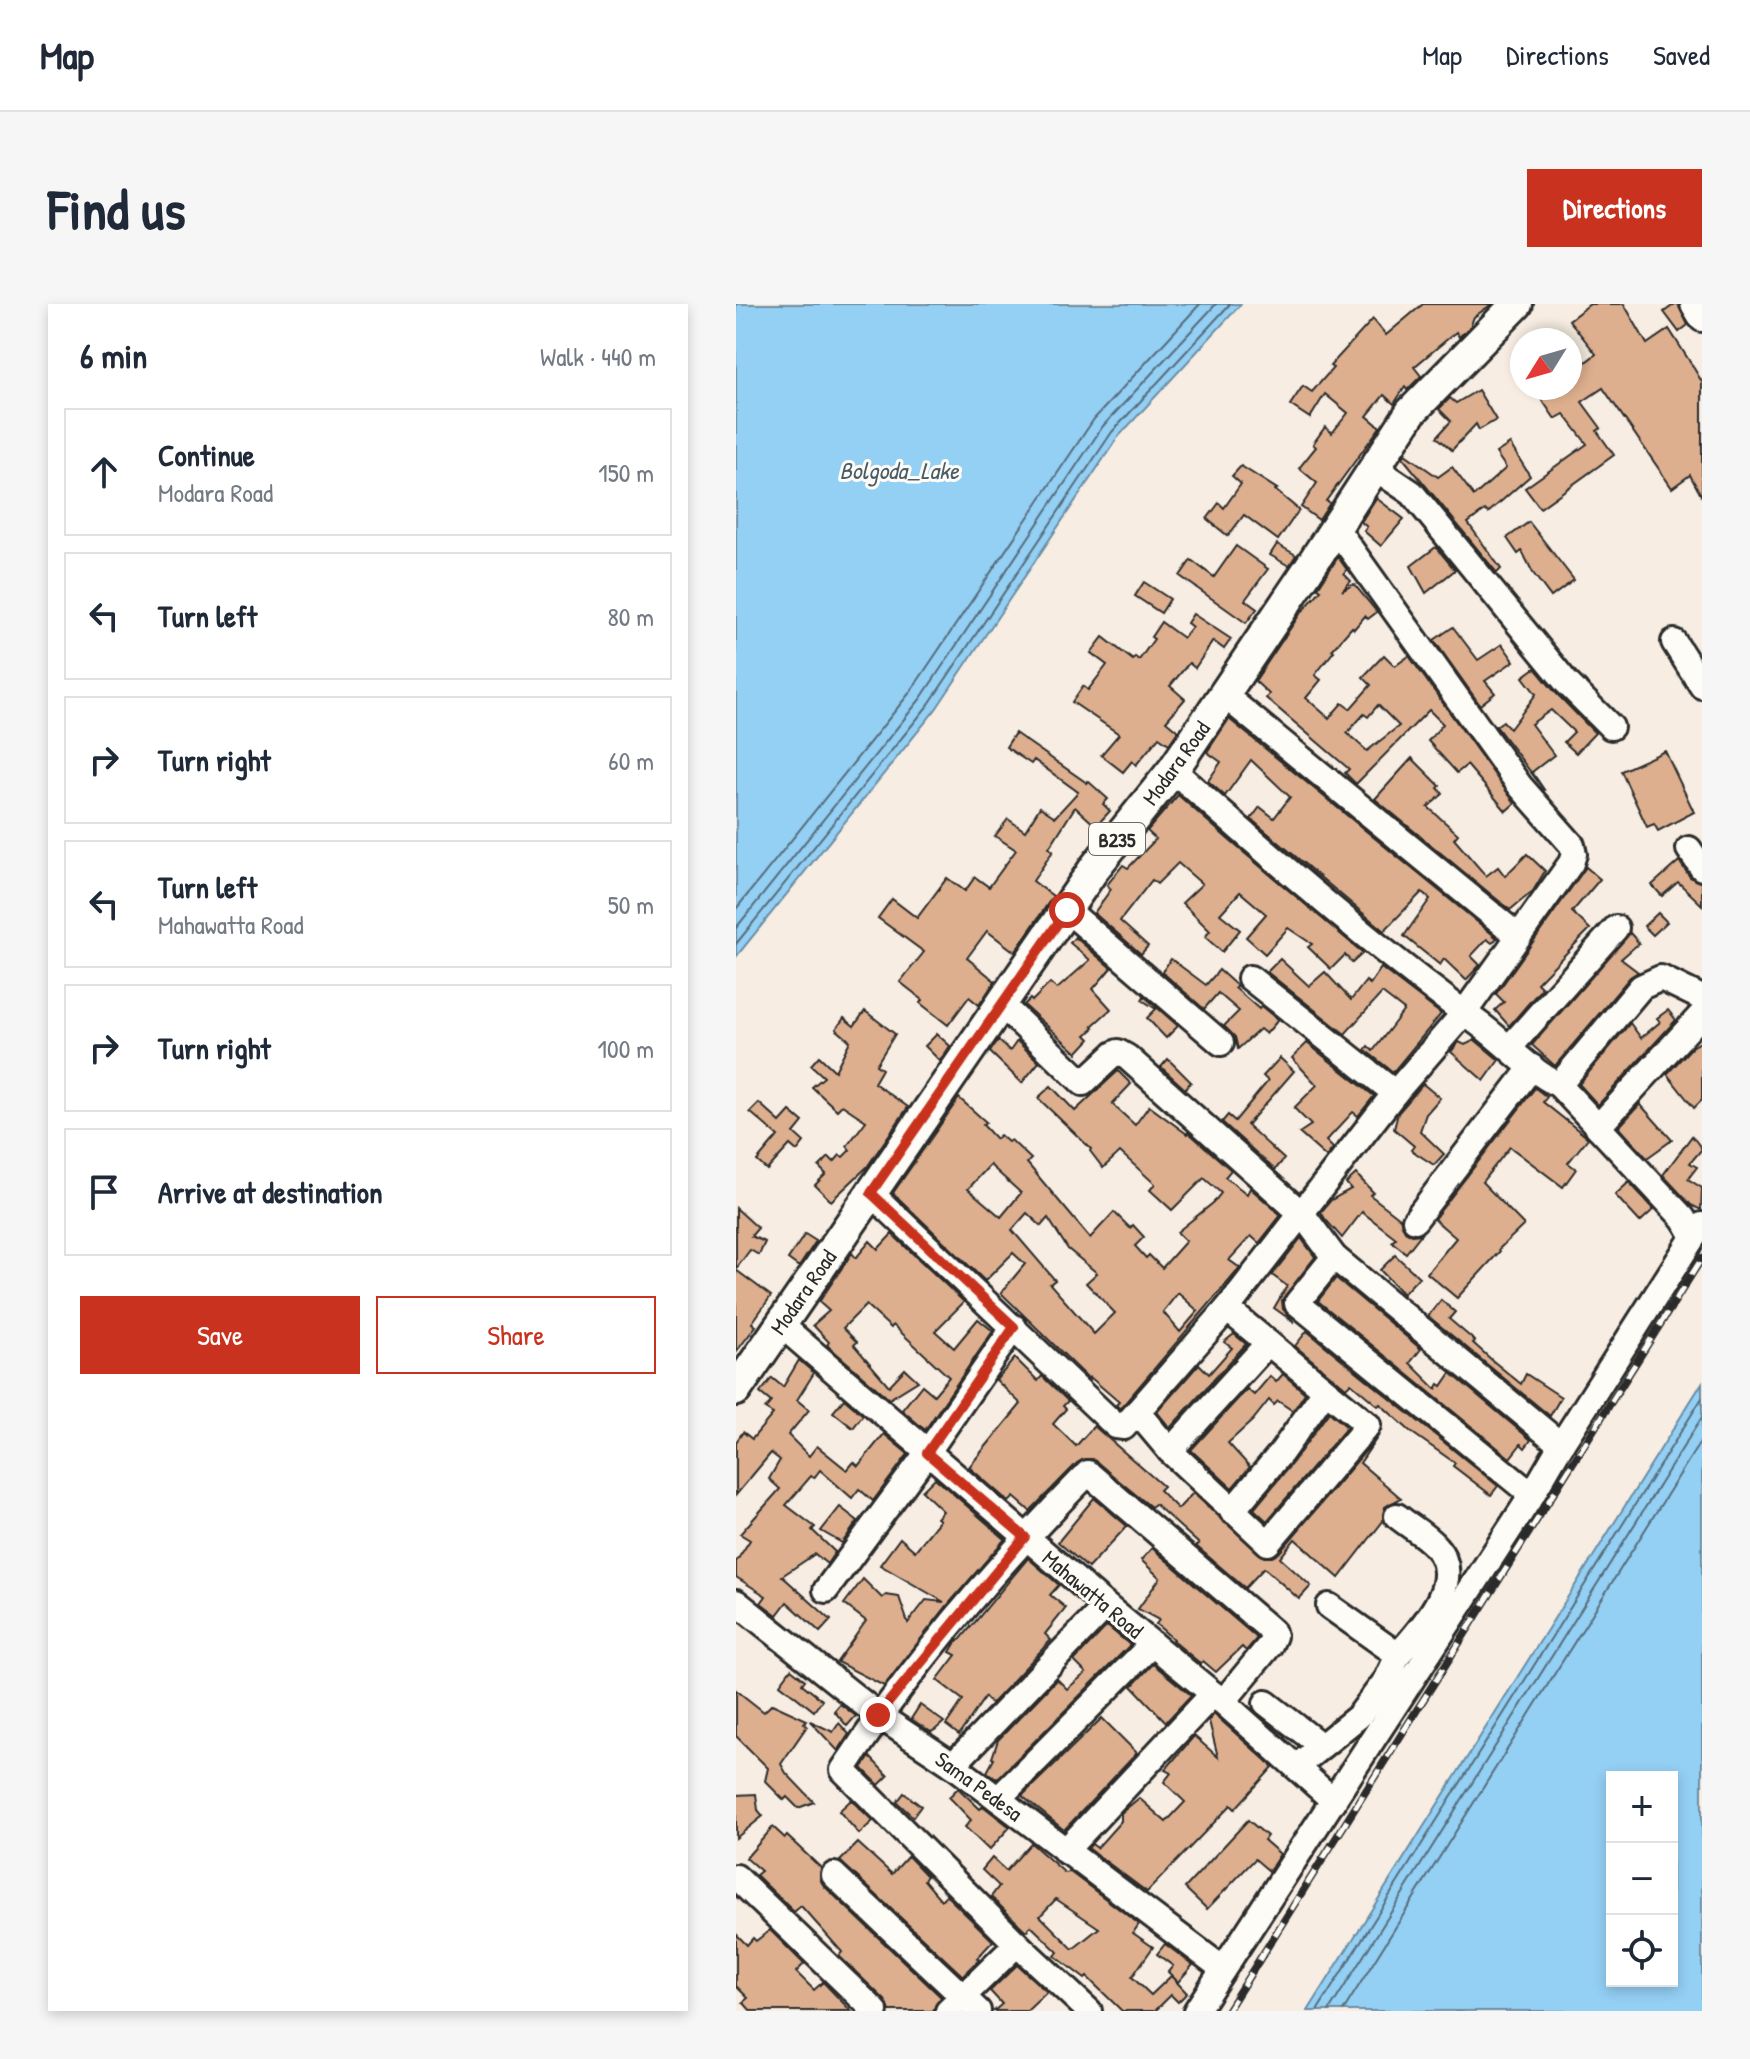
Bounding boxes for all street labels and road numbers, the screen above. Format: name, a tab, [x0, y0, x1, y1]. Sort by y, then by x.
street label: Modara Road	[1135, 714, 1217, 811]
road number: B235	[1089, 823, 1145, 855]
street label: Modara Road	[763, 1243, 843, 1340]
street label: Mahawatta Road	[1036, 1543, 1150, 1645]
street label: Sama Pedesa	[929, 1744, 1029, 1828]

